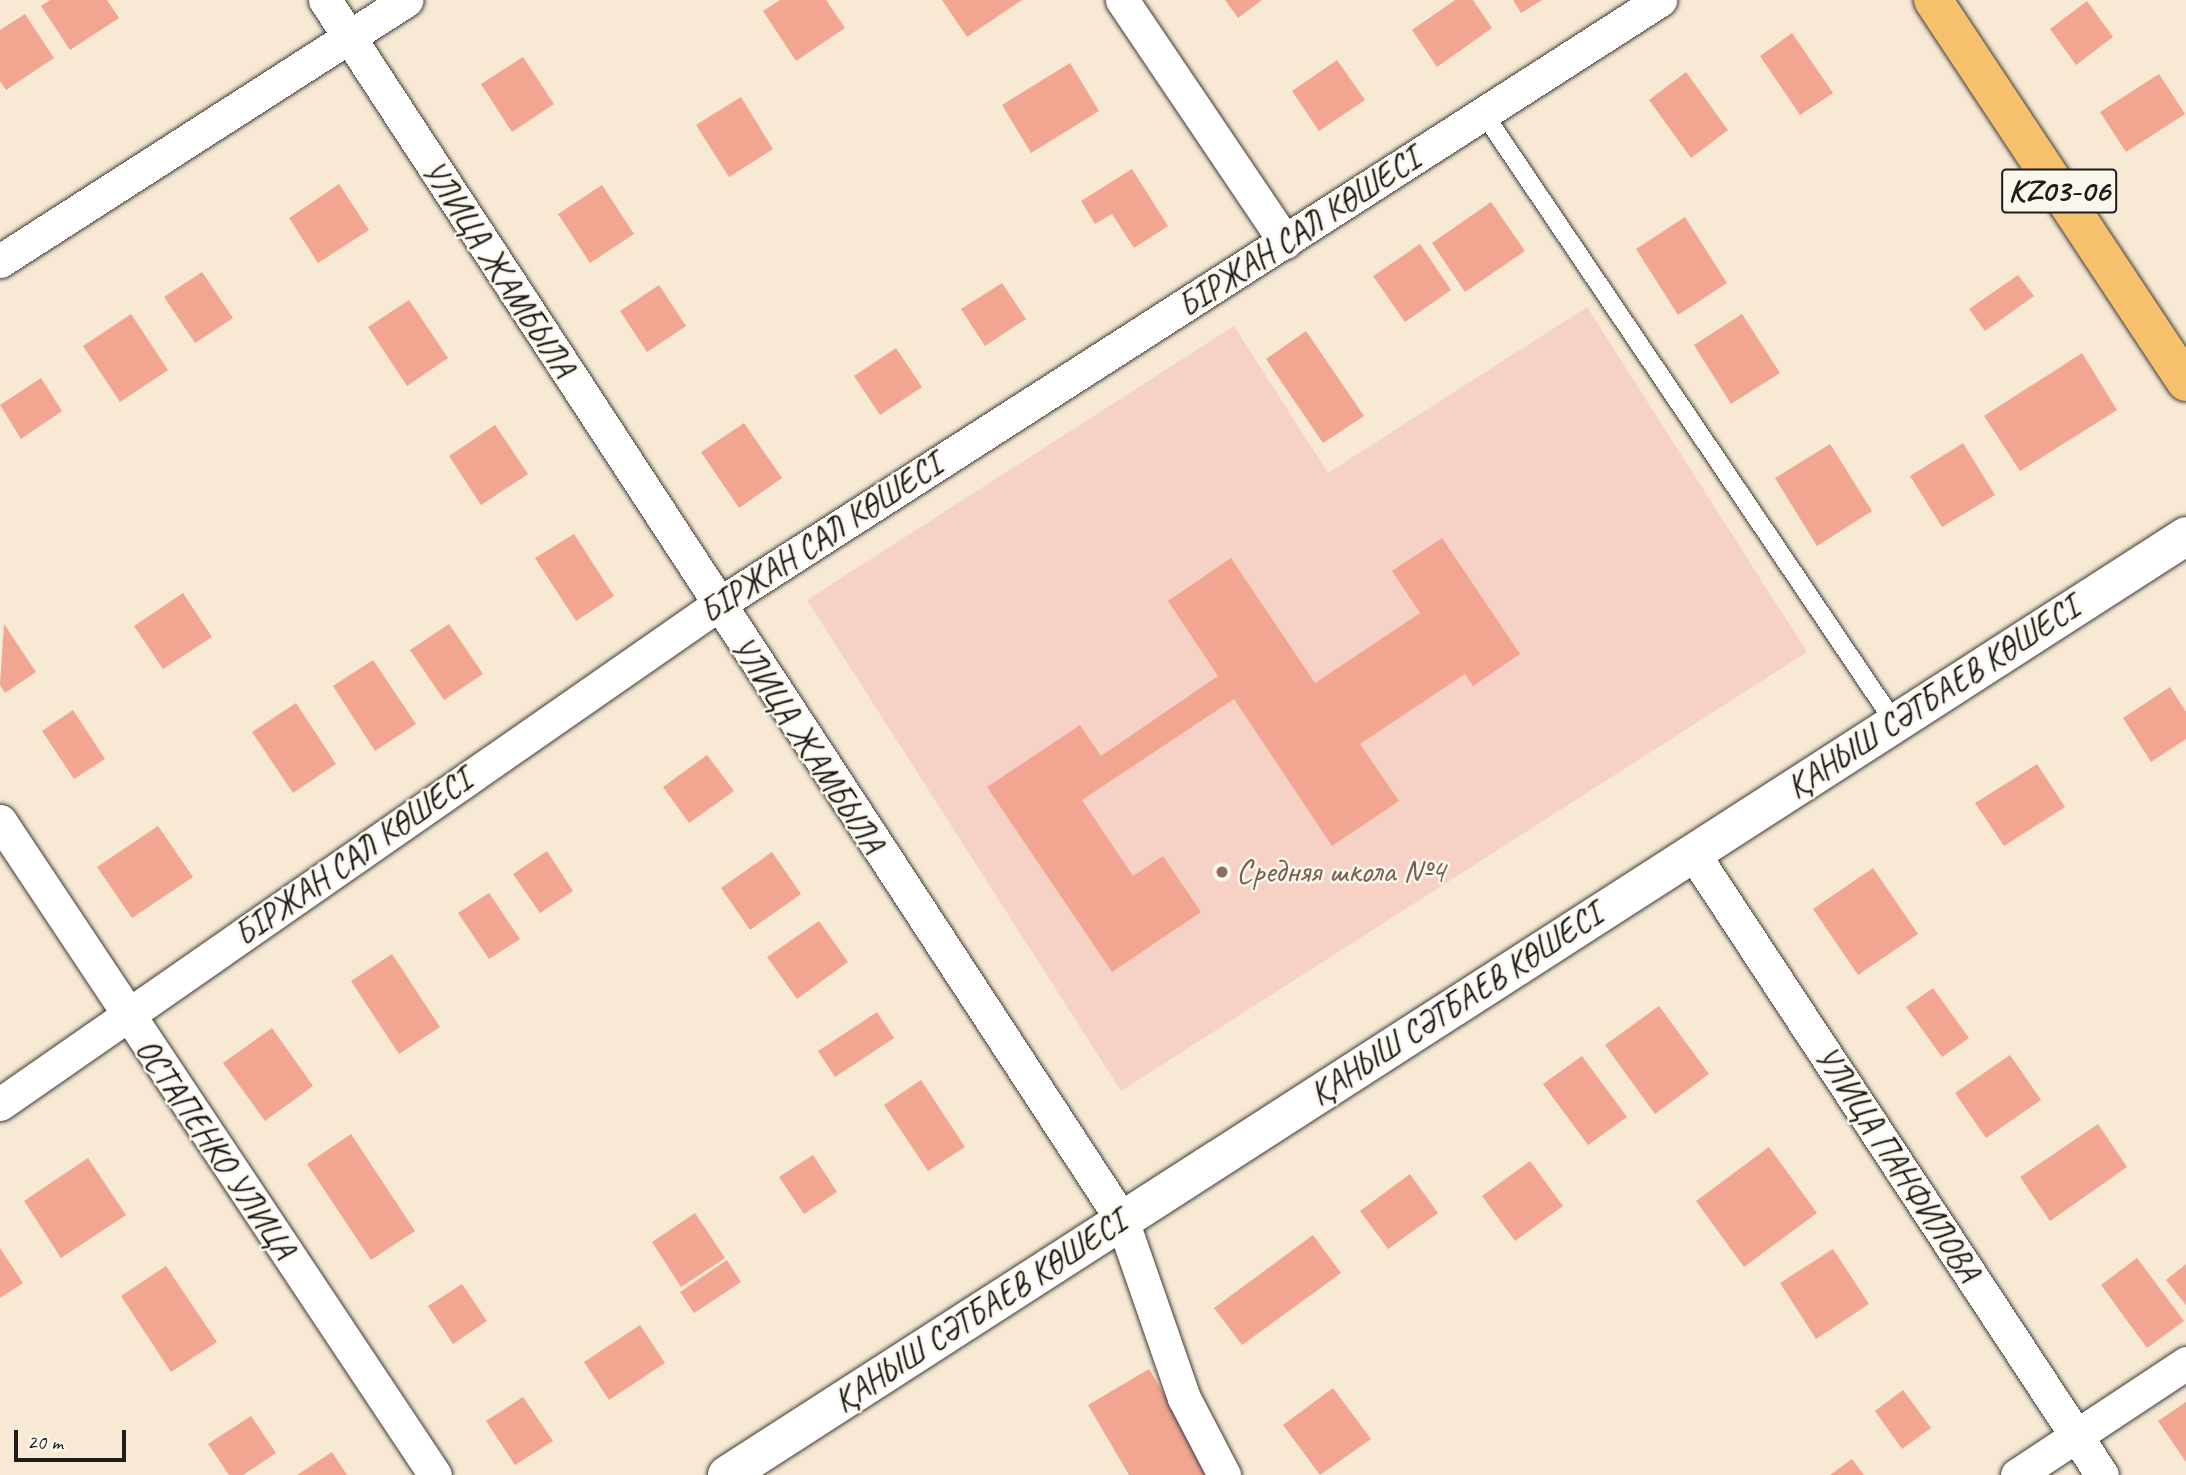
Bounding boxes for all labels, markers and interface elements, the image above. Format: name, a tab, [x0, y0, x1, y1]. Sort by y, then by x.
street label: БІРЖАН САЛ КӨШЕСІ	[1171, 140, 1427, 326]
street label: УЛИЦА ЖАМБЫЛА	[414, 155, 582, 383]
road number: KZ03-06	[2000, 162, 2118, 219]
street label: БІРЖАН САЛ КӨШЕСІ	[693, 446, 949, 632]
street label: ҚАНЫШ СӘТБАЕВ КӨШЕСІ	[1780, 589, 2086, 807]
street label: УЛИЦА ЖАМБЫЛА	[723, 631, 891, 859]
street label: БІРЖАН САЛ КӨШЕСІ	[227, 762, 479, 954]
place label: Средняя школа №4	[1236, 852, 1445, 892]
marker: Средняя школа №4	[1214, 864, 1230, 880]
street label: ҚАНЫШ СӘТБАЕВ КӨШЕСІ	[1303, 896, 1609, 1114]
street label: ОСТАПЕНКО УЛИЦА	[127, 1032, 303, 1266]
street label: УЛИЦА ПАНФИЛОВА	[1806, 1039, 1988, 1289]
street label: ҚАНЫШ СӘТБАЕВ КӨШЕСІ	[827, 1203, 1133, 1421]
scale bar	[18, 1416, 130, 1460]
text: 20 m	[27, 1429, 63, 1455]

